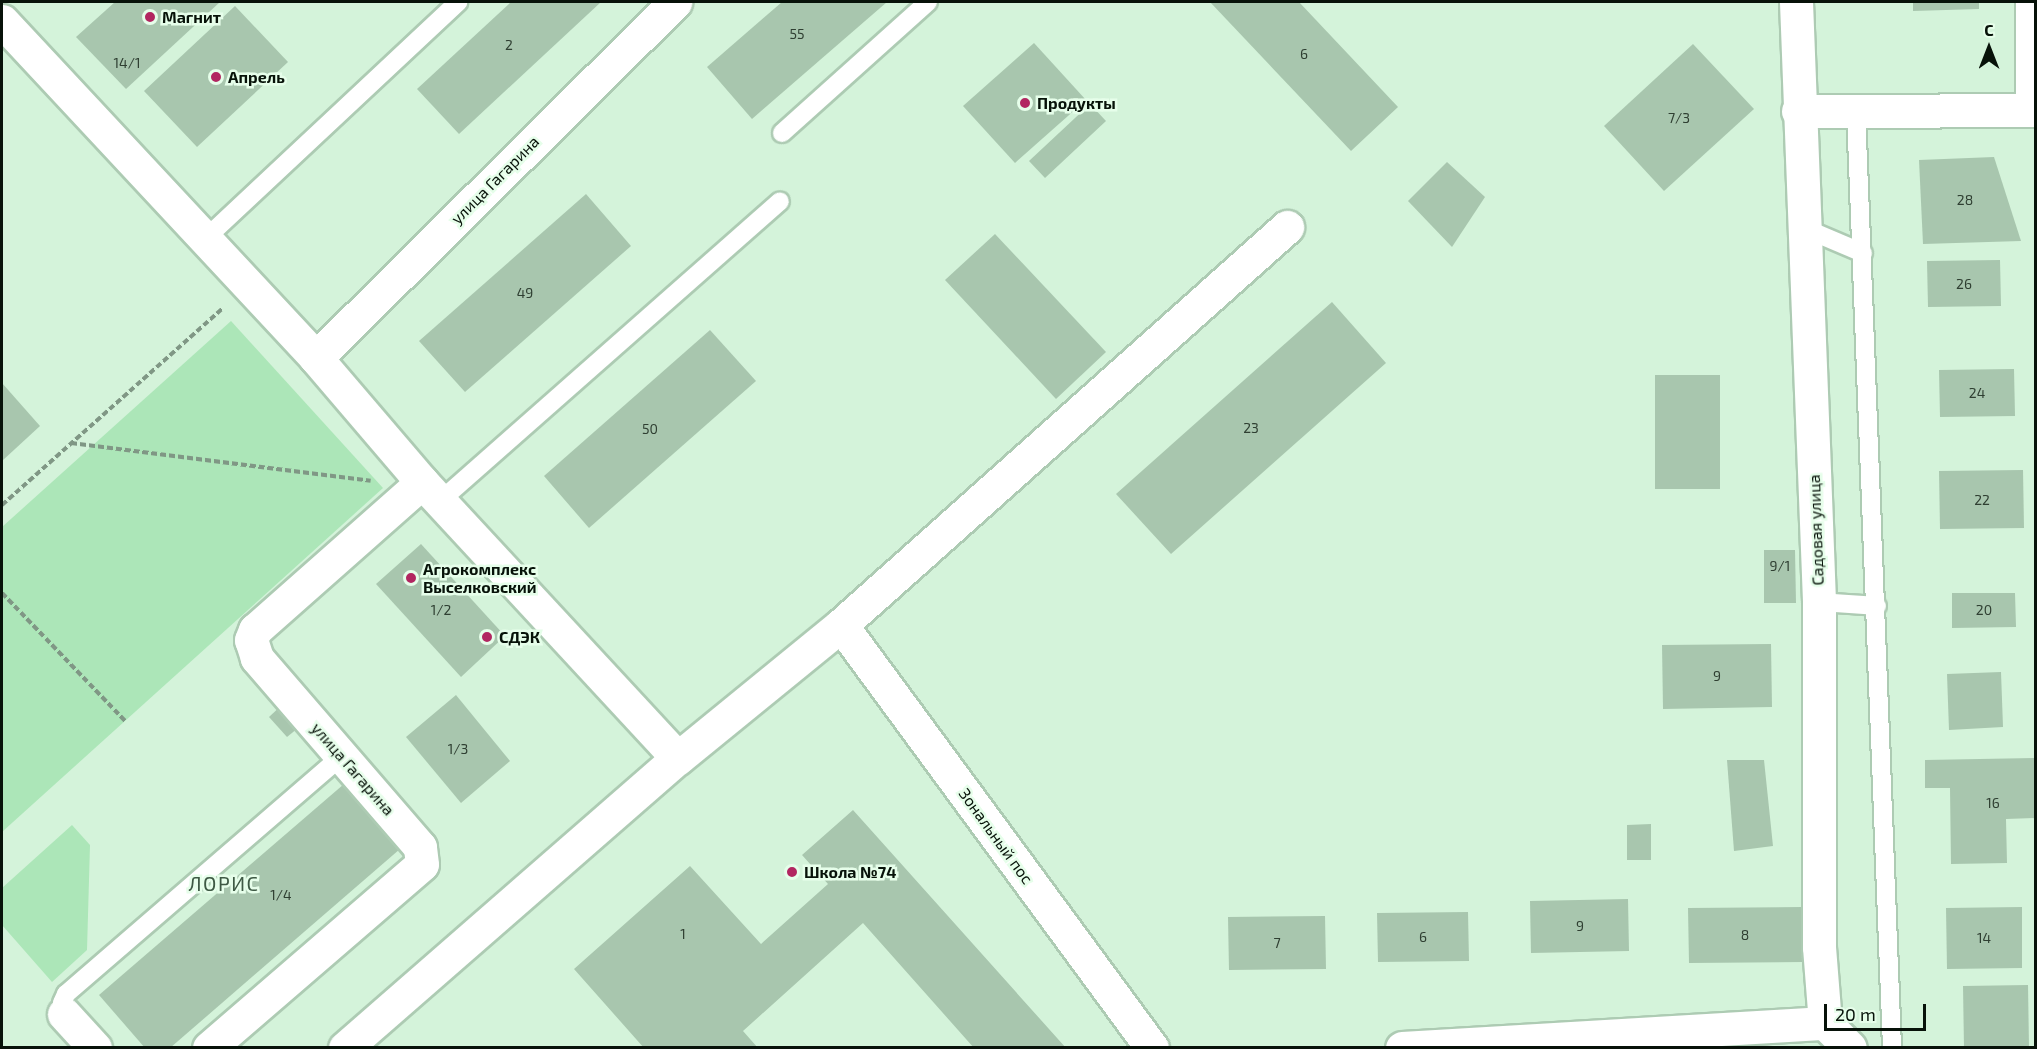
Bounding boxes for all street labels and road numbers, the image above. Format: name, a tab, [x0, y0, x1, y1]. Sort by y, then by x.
street label: улица Гагарина	[447, 132, 543, 228]
street label: Садовая улица	[1804, 474, 1828, 586]
street label: улица Гагарина	[307, 719, 399, 819]
street label: Зональный пос	[955, 785, 1037, 887]

